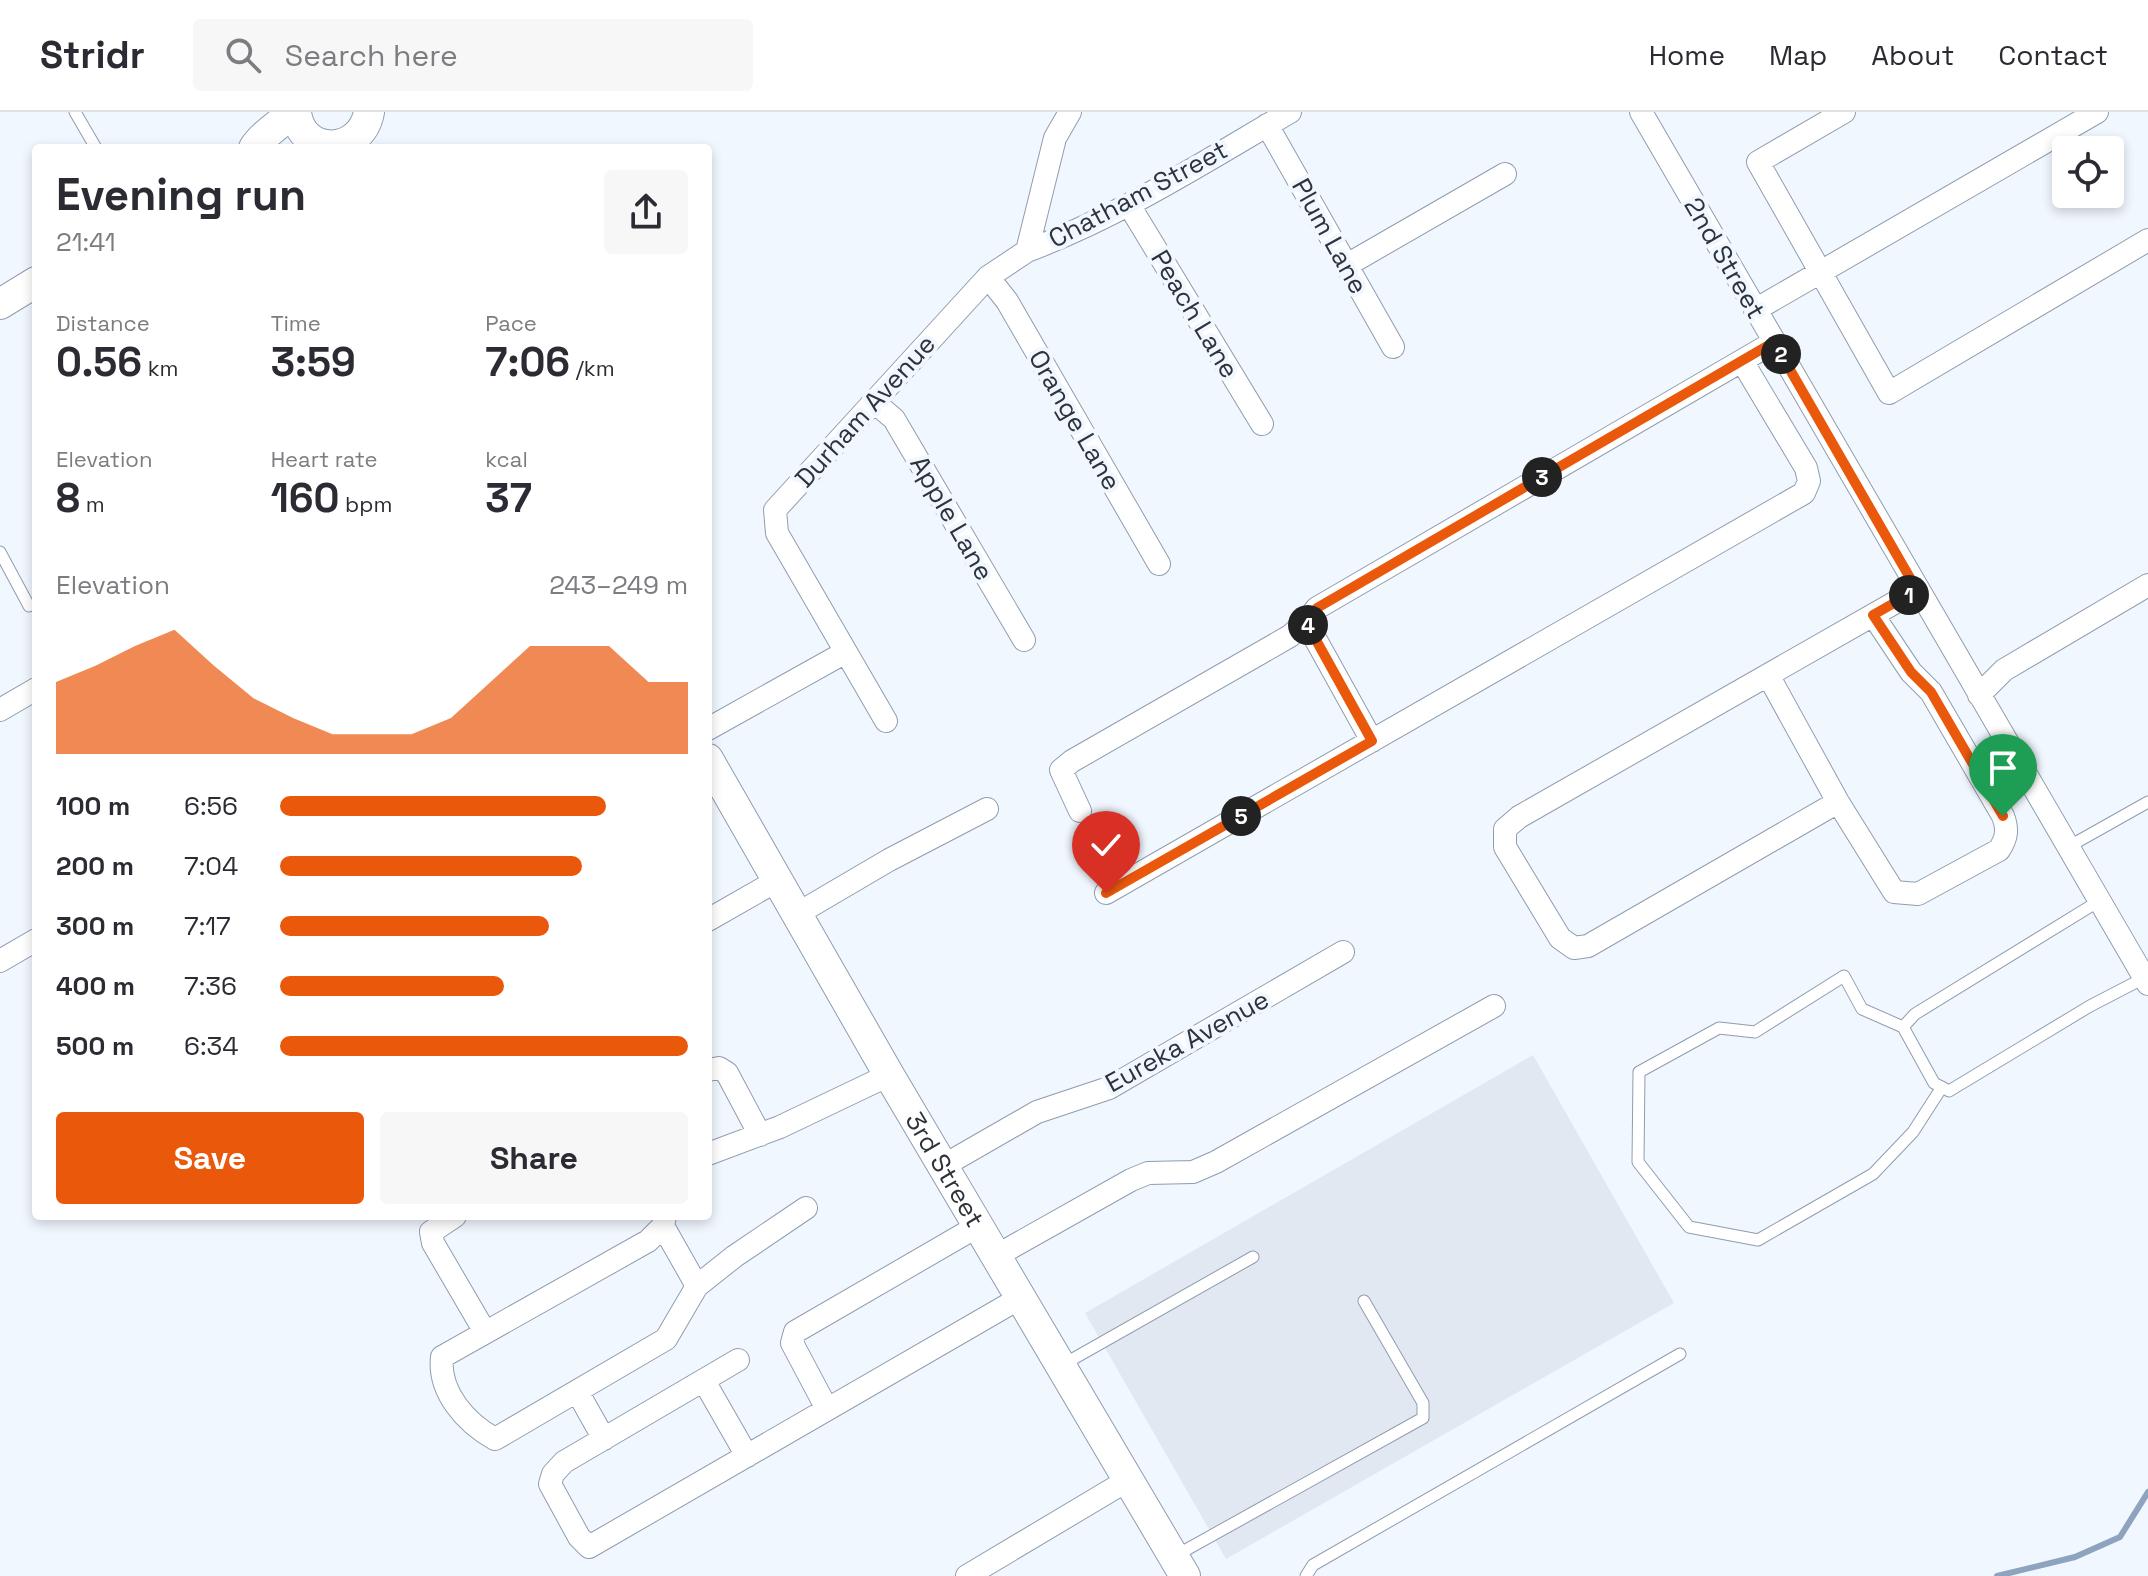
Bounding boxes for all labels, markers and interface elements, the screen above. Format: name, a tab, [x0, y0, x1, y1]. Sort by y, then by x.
search box	[193, 19, 753, 91]
text: Stridr	[40, 31, 145, 79]
icon: search	[221, 33, 265, 77]
text: Search here	[285, 36, 458, 75]
text: Home	[1649, 37, 1725, 73]
text: Map	[1769, 37, 1827, 73]
text: About	[1871, 37, 1954, 73]
text: Contact	[1998, 37, 2108, 73]
street label: Chatham Street	[1043, 132, 1233, 256]
map controls	[2052, 136, 2124, 208]
button: locate	[2052, 136, 2124, 208]
text: Evening run	[56, 167, 306, 223]
button: share	[604, 170, 688, 254]
street label: Plum Lane	[1284, 172, 1376, 300]
street label: 2nd Street	[1677, 191, 1773, 325]
text: 21:41	[56, 225, 116, 259]
street label: Peach Lane	[1143, 244, 1247, 384]
text: Distance	[56, 309, 150, 337]
text: Time	[271, 309, 321, 337]
text: Pace	[485, 309, 537, 337]
street label: Durham Avenue	[787, 327, 943, 495]
pin: 2	[1761, 334, 1801, 374]
text: 0.56	[56, 337, 142, 388]
text: 3:59	[271, 337, 356, 388]
text: 7:06	[485, 337, 570, 388]
text: 2	[1774, 340, 1788, 368]
street label: Orange Lane	[1021, 344, 1129, 496]
text: km	[142, 354, 179, 382]
text: /km	[570, 354, 615, 382]
text: Elevation	[56, 445, 152, 473]
text: Heart rate	[271, 445, 377, 473]
text: kcal	[485, 445, 528, 473]
street label: Apple Lane	[903, 449, 1001, 587]
pin: 3	[1522, 457, 1562, 497]
text: 3	[1535, 463, 1549, 491]
text: 8	[56, 473, 80, 524]
text: 160	[271, 473, 339, 524]
text: 37	[485, 473, 532, 524]
text: m	[80, 490, 105, 518]
text: bpm	[339, 490, 392, 518]
text: Elevation	[56, 568, 170, 602]
text: 243–249 m	[549, 568, 688, 602]
pin: 1	[1889, 575, 1929, 615]
text: 1	[1904, 581, 1914, 609]
pin: 4	[1288, 605, 1328, 645]
text: 4	[1301, 611, 1315, 639]
pin	[1969, 734, 2037, 816]
icon: arrive	[1981, 746, 2025, 790]
text: 100 m	[56, 789, 130, 823]
text: 6:56	[184, 789, 238, 823]
pin: 5	[1221, 796, 1261, 836]
text: 5	[1234, 802, 1248, 830]
pin	[1072, 811, 1140, 893]
icon: check	[1084, 823, 1128, 867]
text: 200 m	[56, 849, 134, 883]
text: 7:04	[184, 849, 238, 883]
text: 300 m	[56, 909, 134, 943]
text: 7:17	[184, 909, 231, 943]
text: 400 m	[56, 969, 135, 1003]
text: 7:36	[184, 969, 237, 1003]
street label: Eureka Avenue	[1099, 982, 1275, 1100]
text: 500 m	[56, 1029, 134, 1063]
text: 6:34	[184, 1029, 238, 1063]
street label: 3rd Street	[898, 1106, 992, 1233]
button: Save	[56, 1112, 364, 1204]
button: Share	[380, 1112, 688, 1204]

